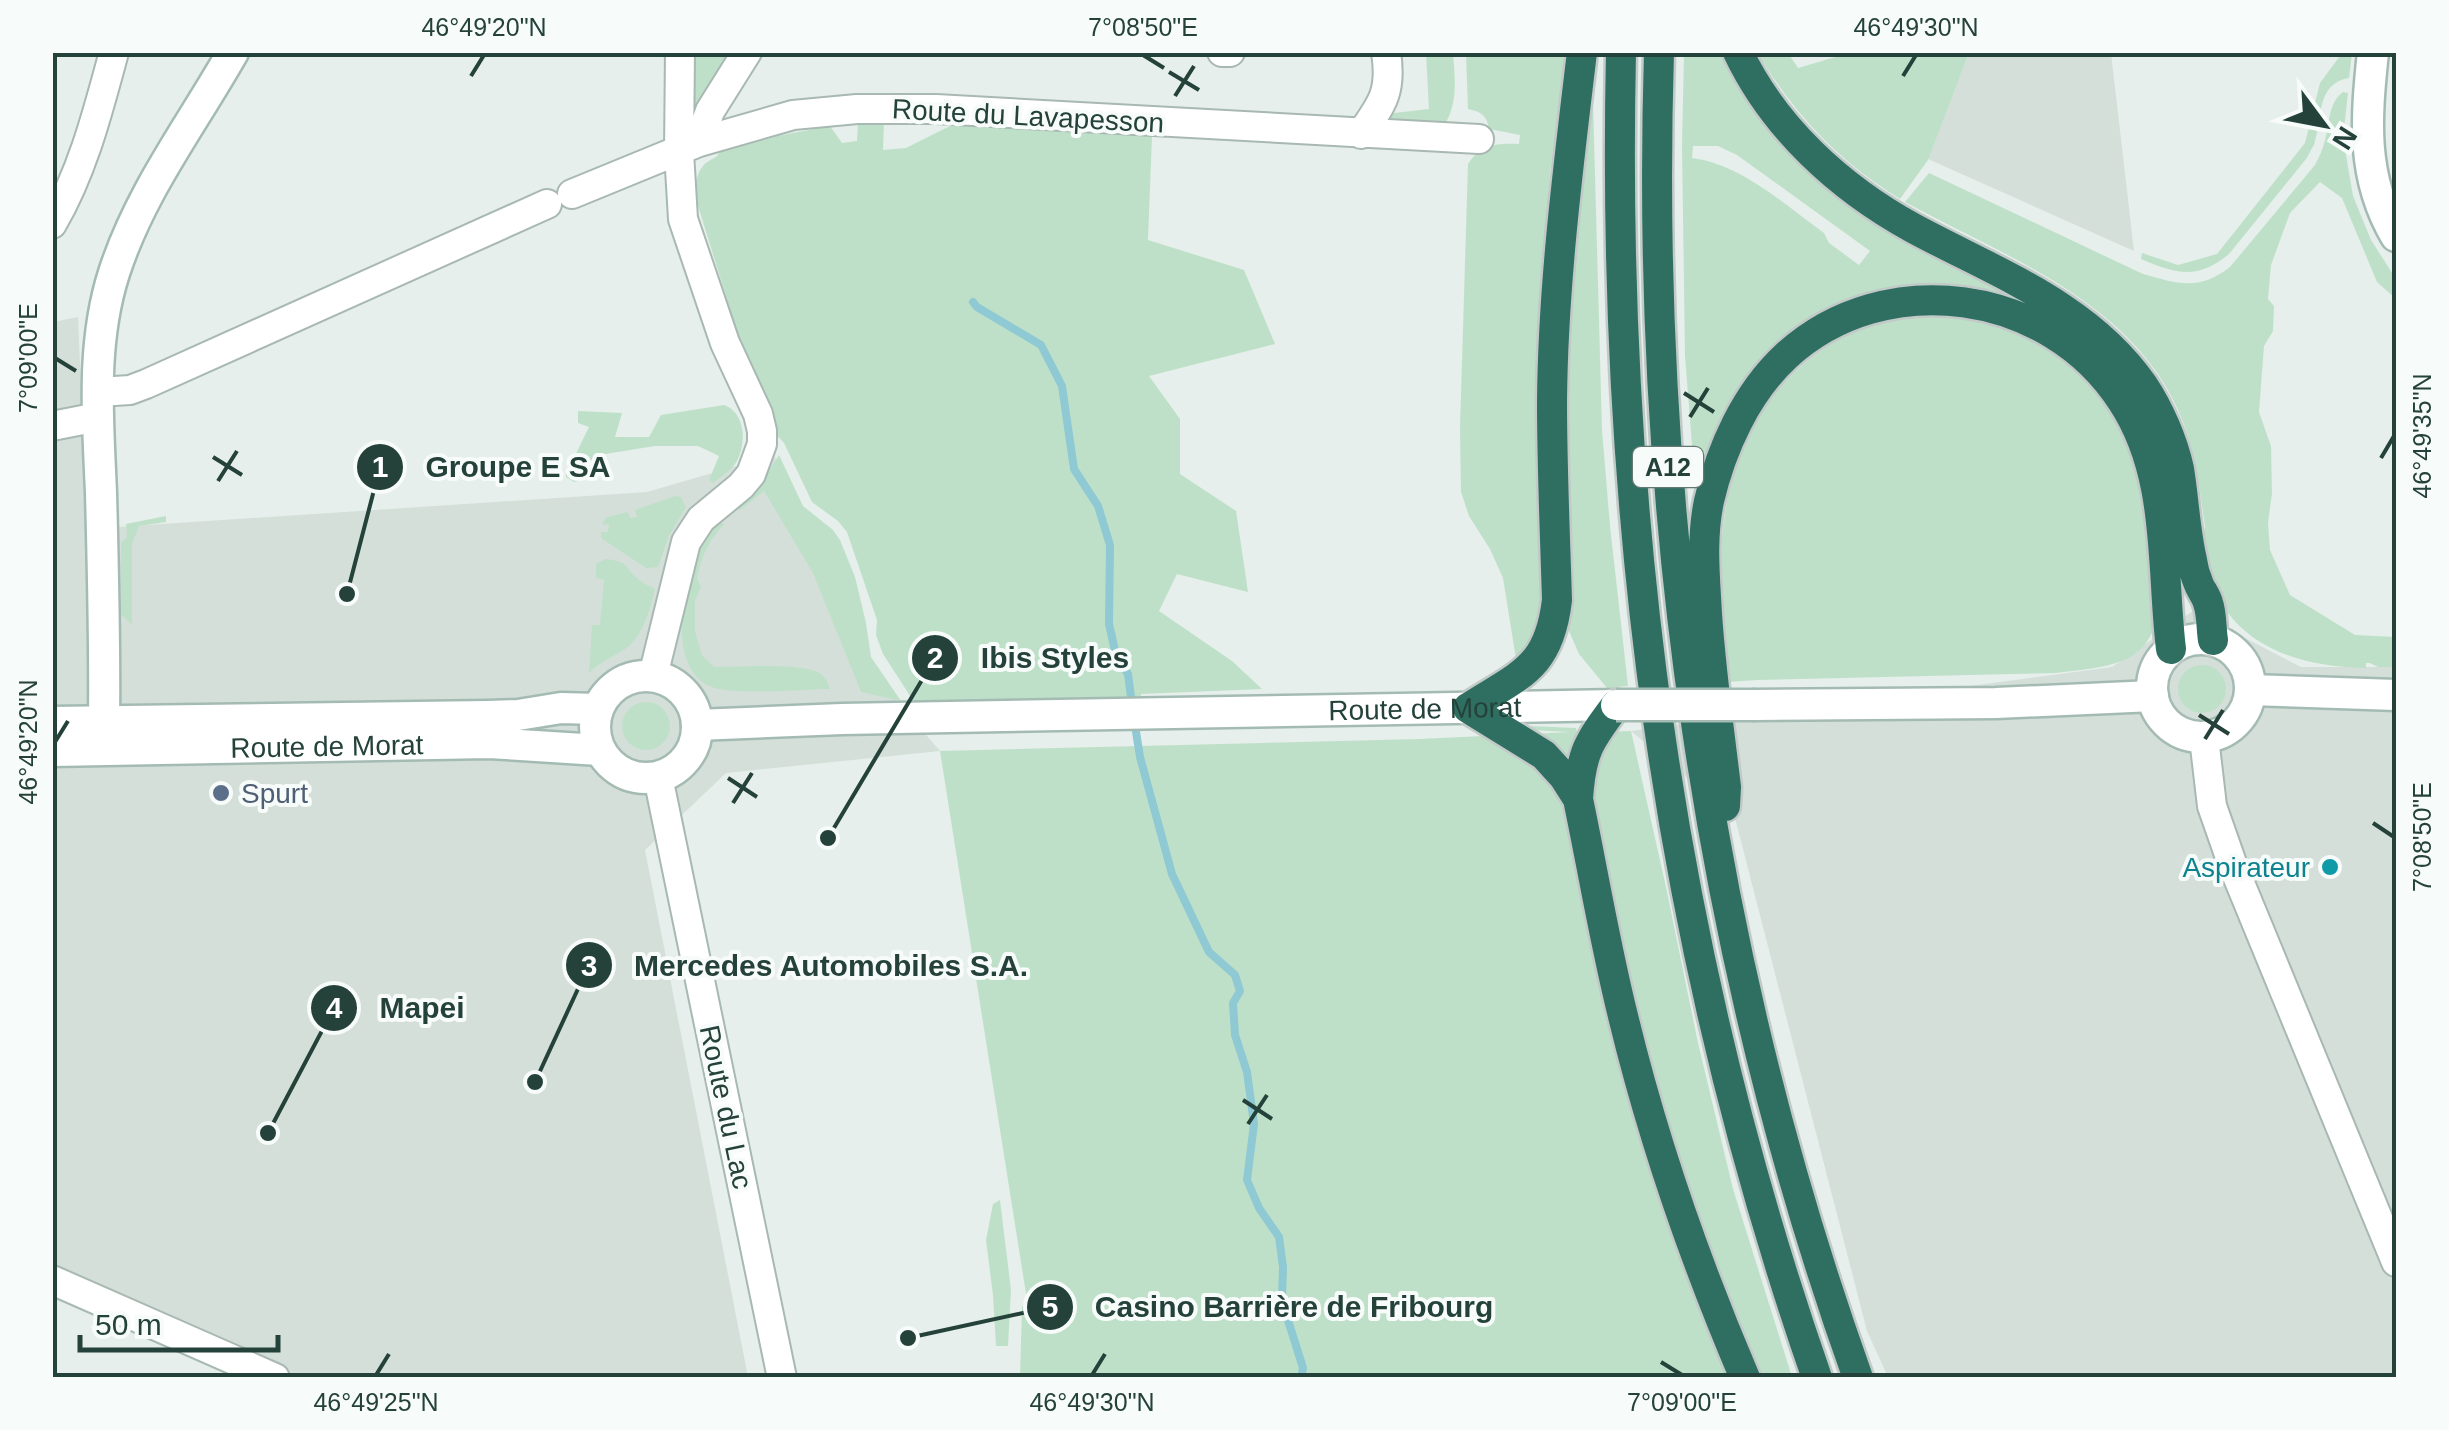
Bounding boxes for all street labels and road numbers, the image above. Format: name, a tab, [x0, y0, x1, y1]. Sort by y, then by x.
street label: Route du Lavapesson	[891, 93, 1165, 139]
road number: A12	[1633, 447, 1703, 487]
street label: Route de Morat	[1328, 691, 1522, 726]
street label: Route de Morat	[230, 729, 424, 763]
street label: Route du Lac	[694, 1022, 758, 1192]

